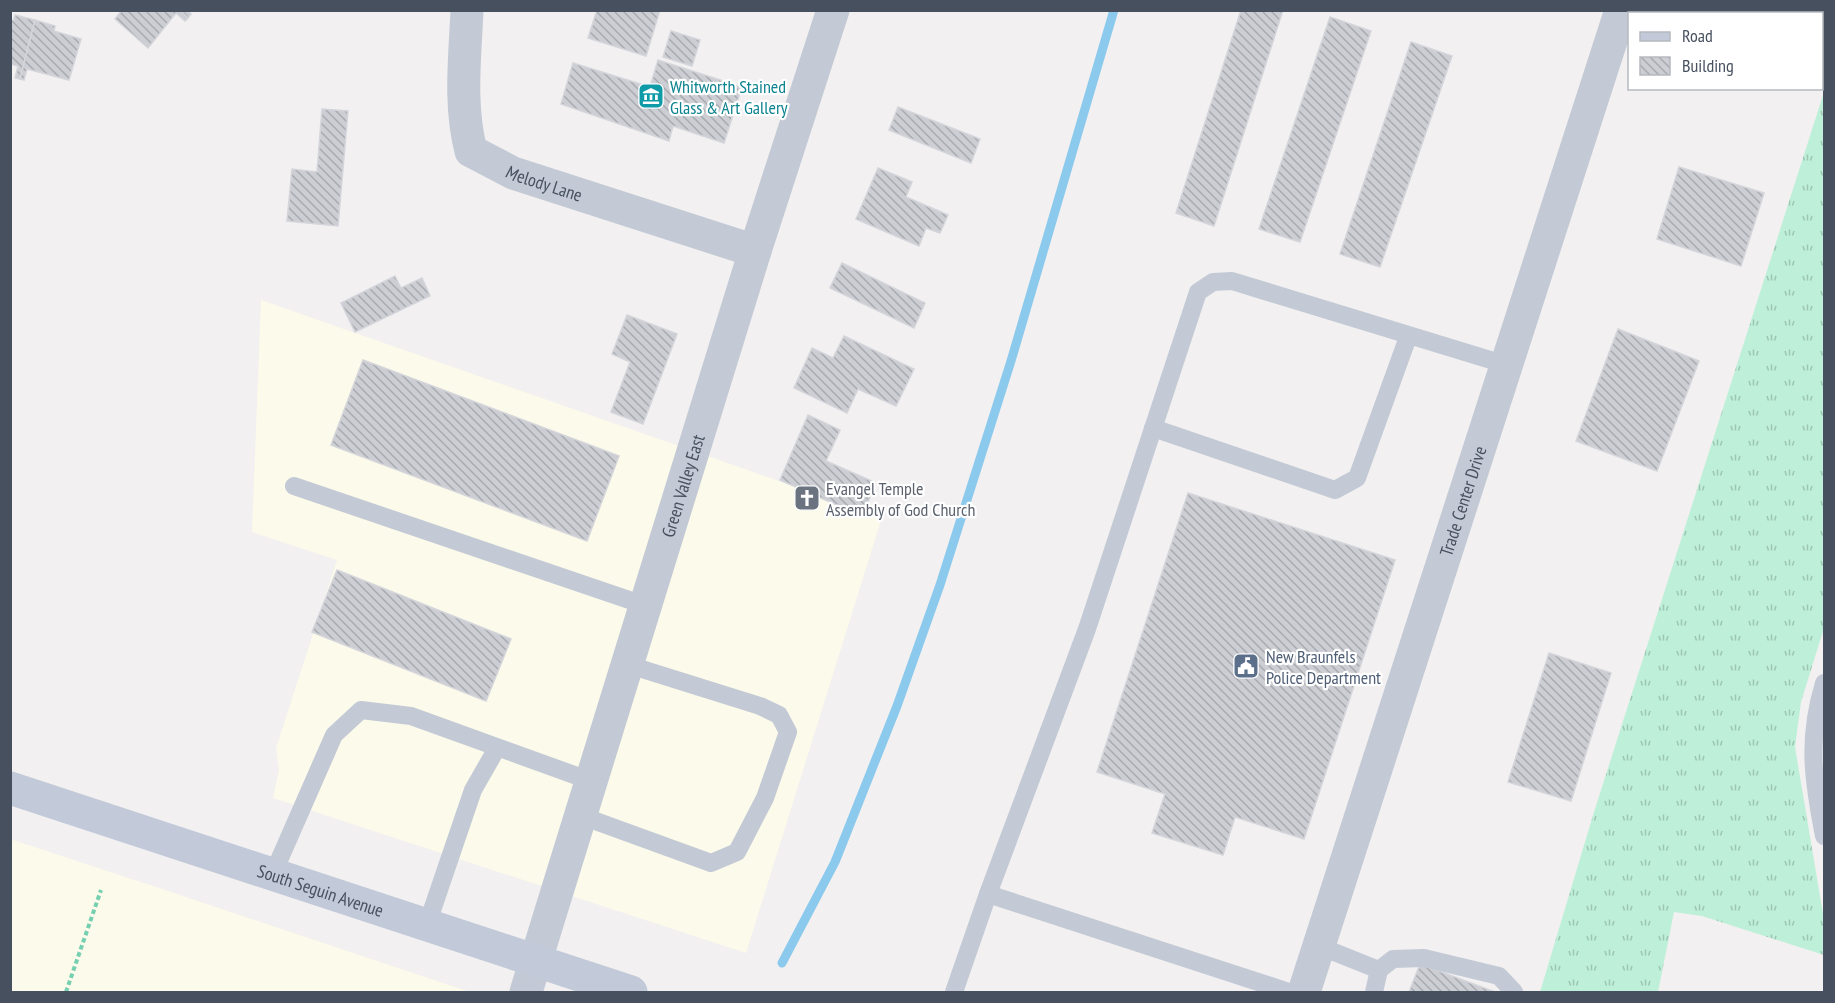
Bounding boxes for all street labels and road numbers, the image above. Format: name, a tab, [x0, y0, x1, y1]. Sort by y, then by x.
street label: Melody Lane	[502, 160, 585, 206]
street label: Green Valley East	[656, 431, 709, 540]
street label: Trade Center Drive	[1434, 443, 1491, 559]
street label: South Seguin Avenue	[255, 859, 387, 921]

